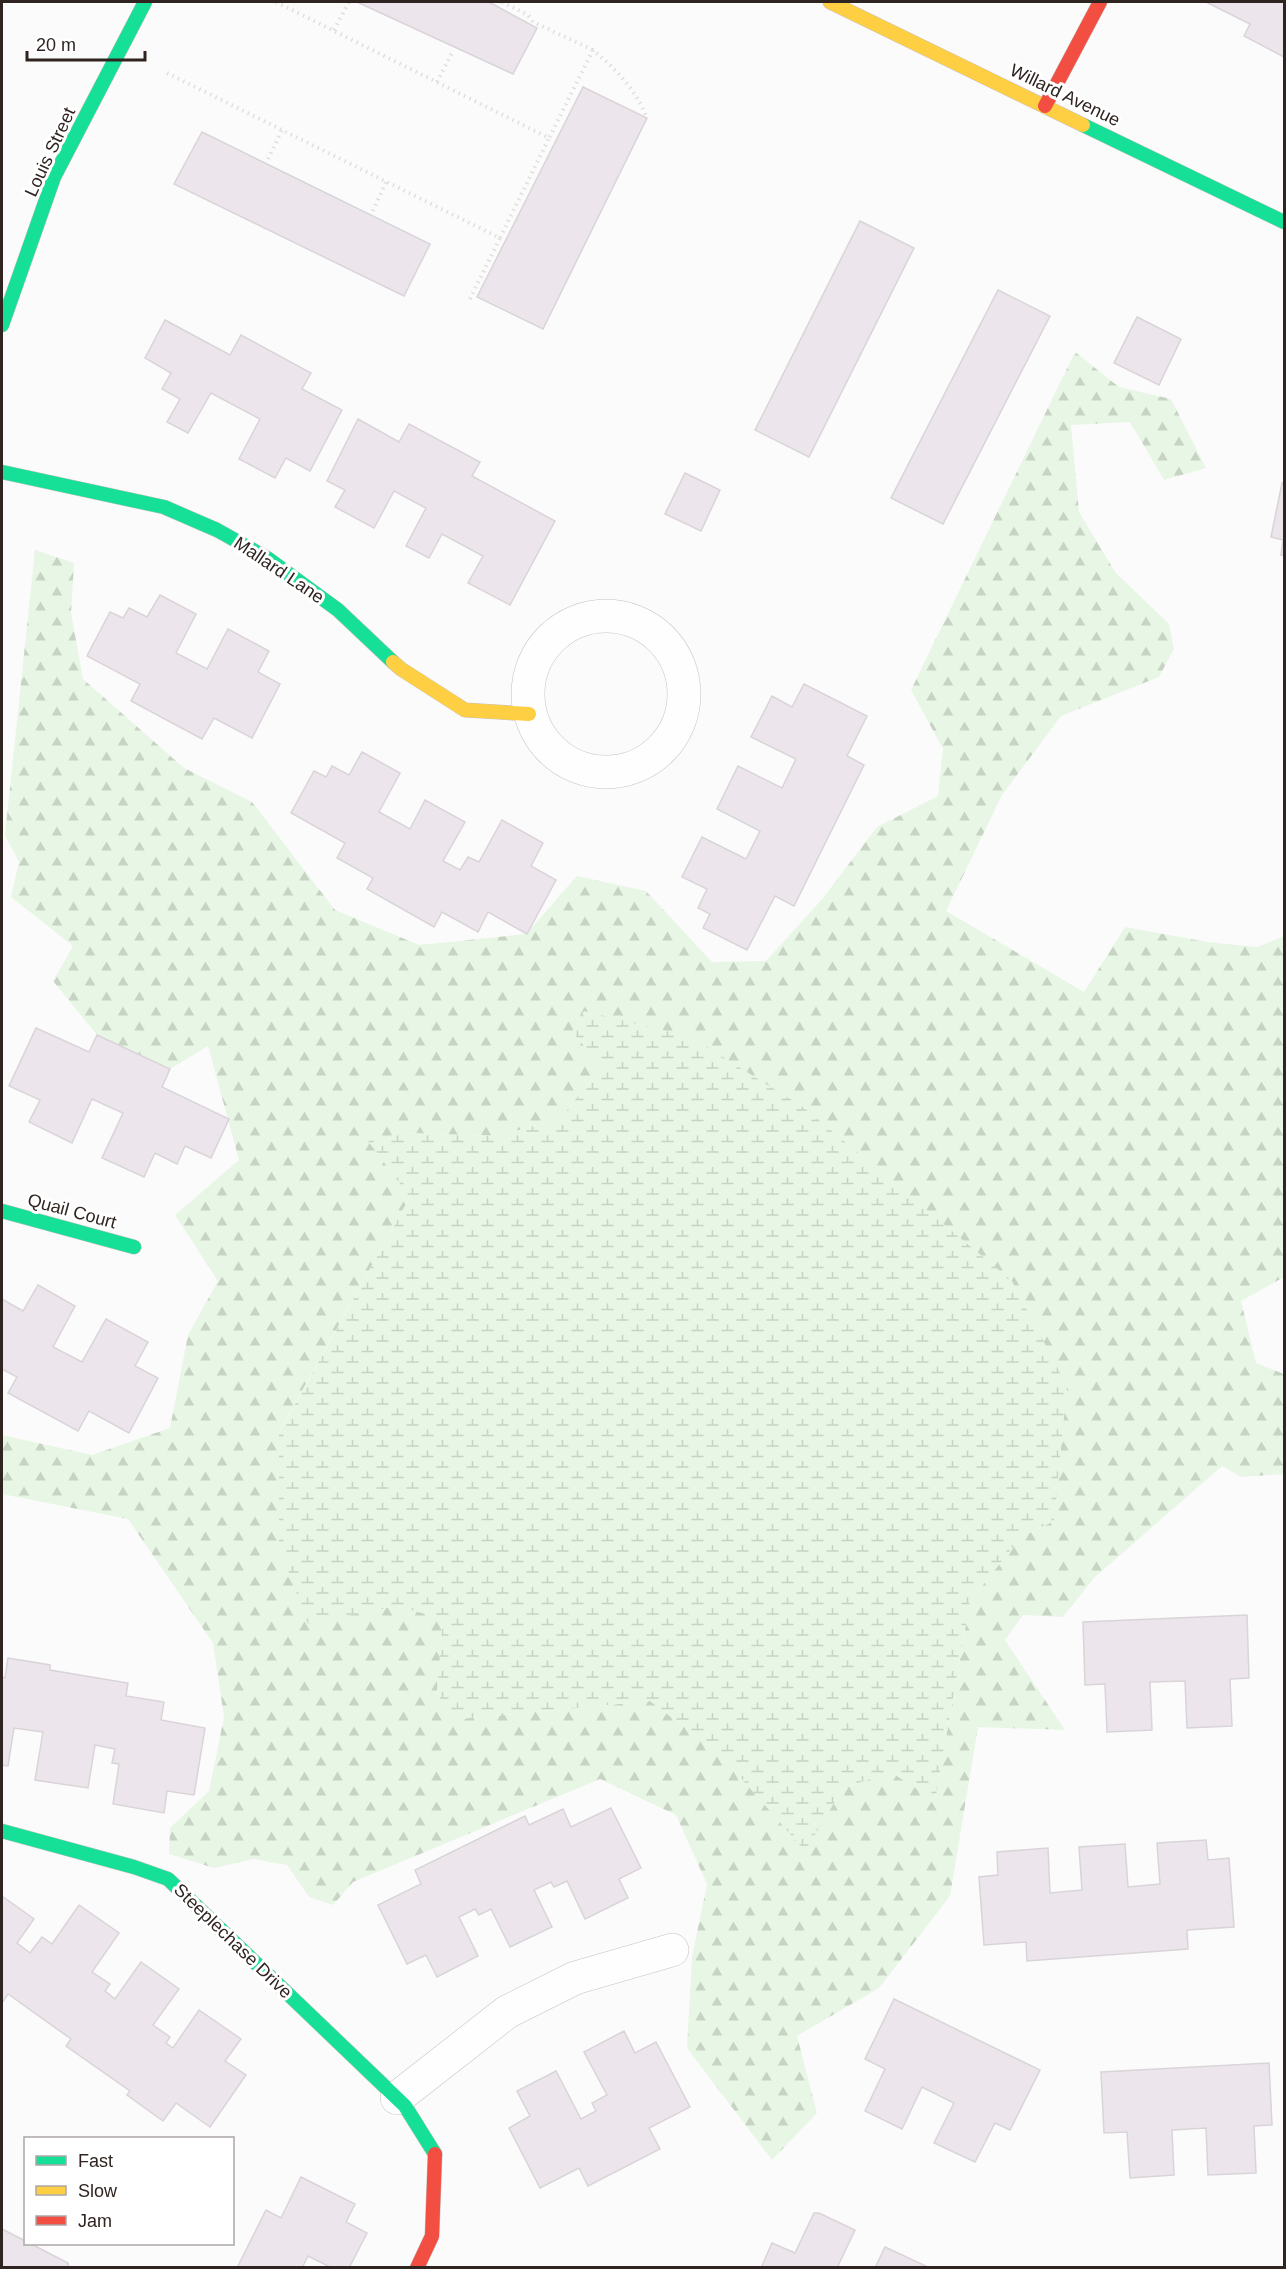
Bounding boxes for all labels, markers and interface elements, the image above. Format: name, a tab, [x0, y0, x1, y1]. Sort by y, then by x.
scale bar	[27, 24, 146, 62]
text: 20 m	[36, 35, 76, 55]
street label: Willard Avenue	[1007, 60, 1123, 130]
street label: Louis Street	[21, 104, 79, 200]
street label: Mallard Lane	[230, 533, 328, 607]
street label: Quail Court	[25, 1190, 119, 1232]
street label: Steeplechase Drive	[170, 1880, 296, 2002]
legend	[24, 2137, 234, 2245]
text: Fast	[78, 2151, 113, 2171]
text: Slow	[78, 2181, 118, 2201]
text: Jam	[78, 2211, 112, 2231]

